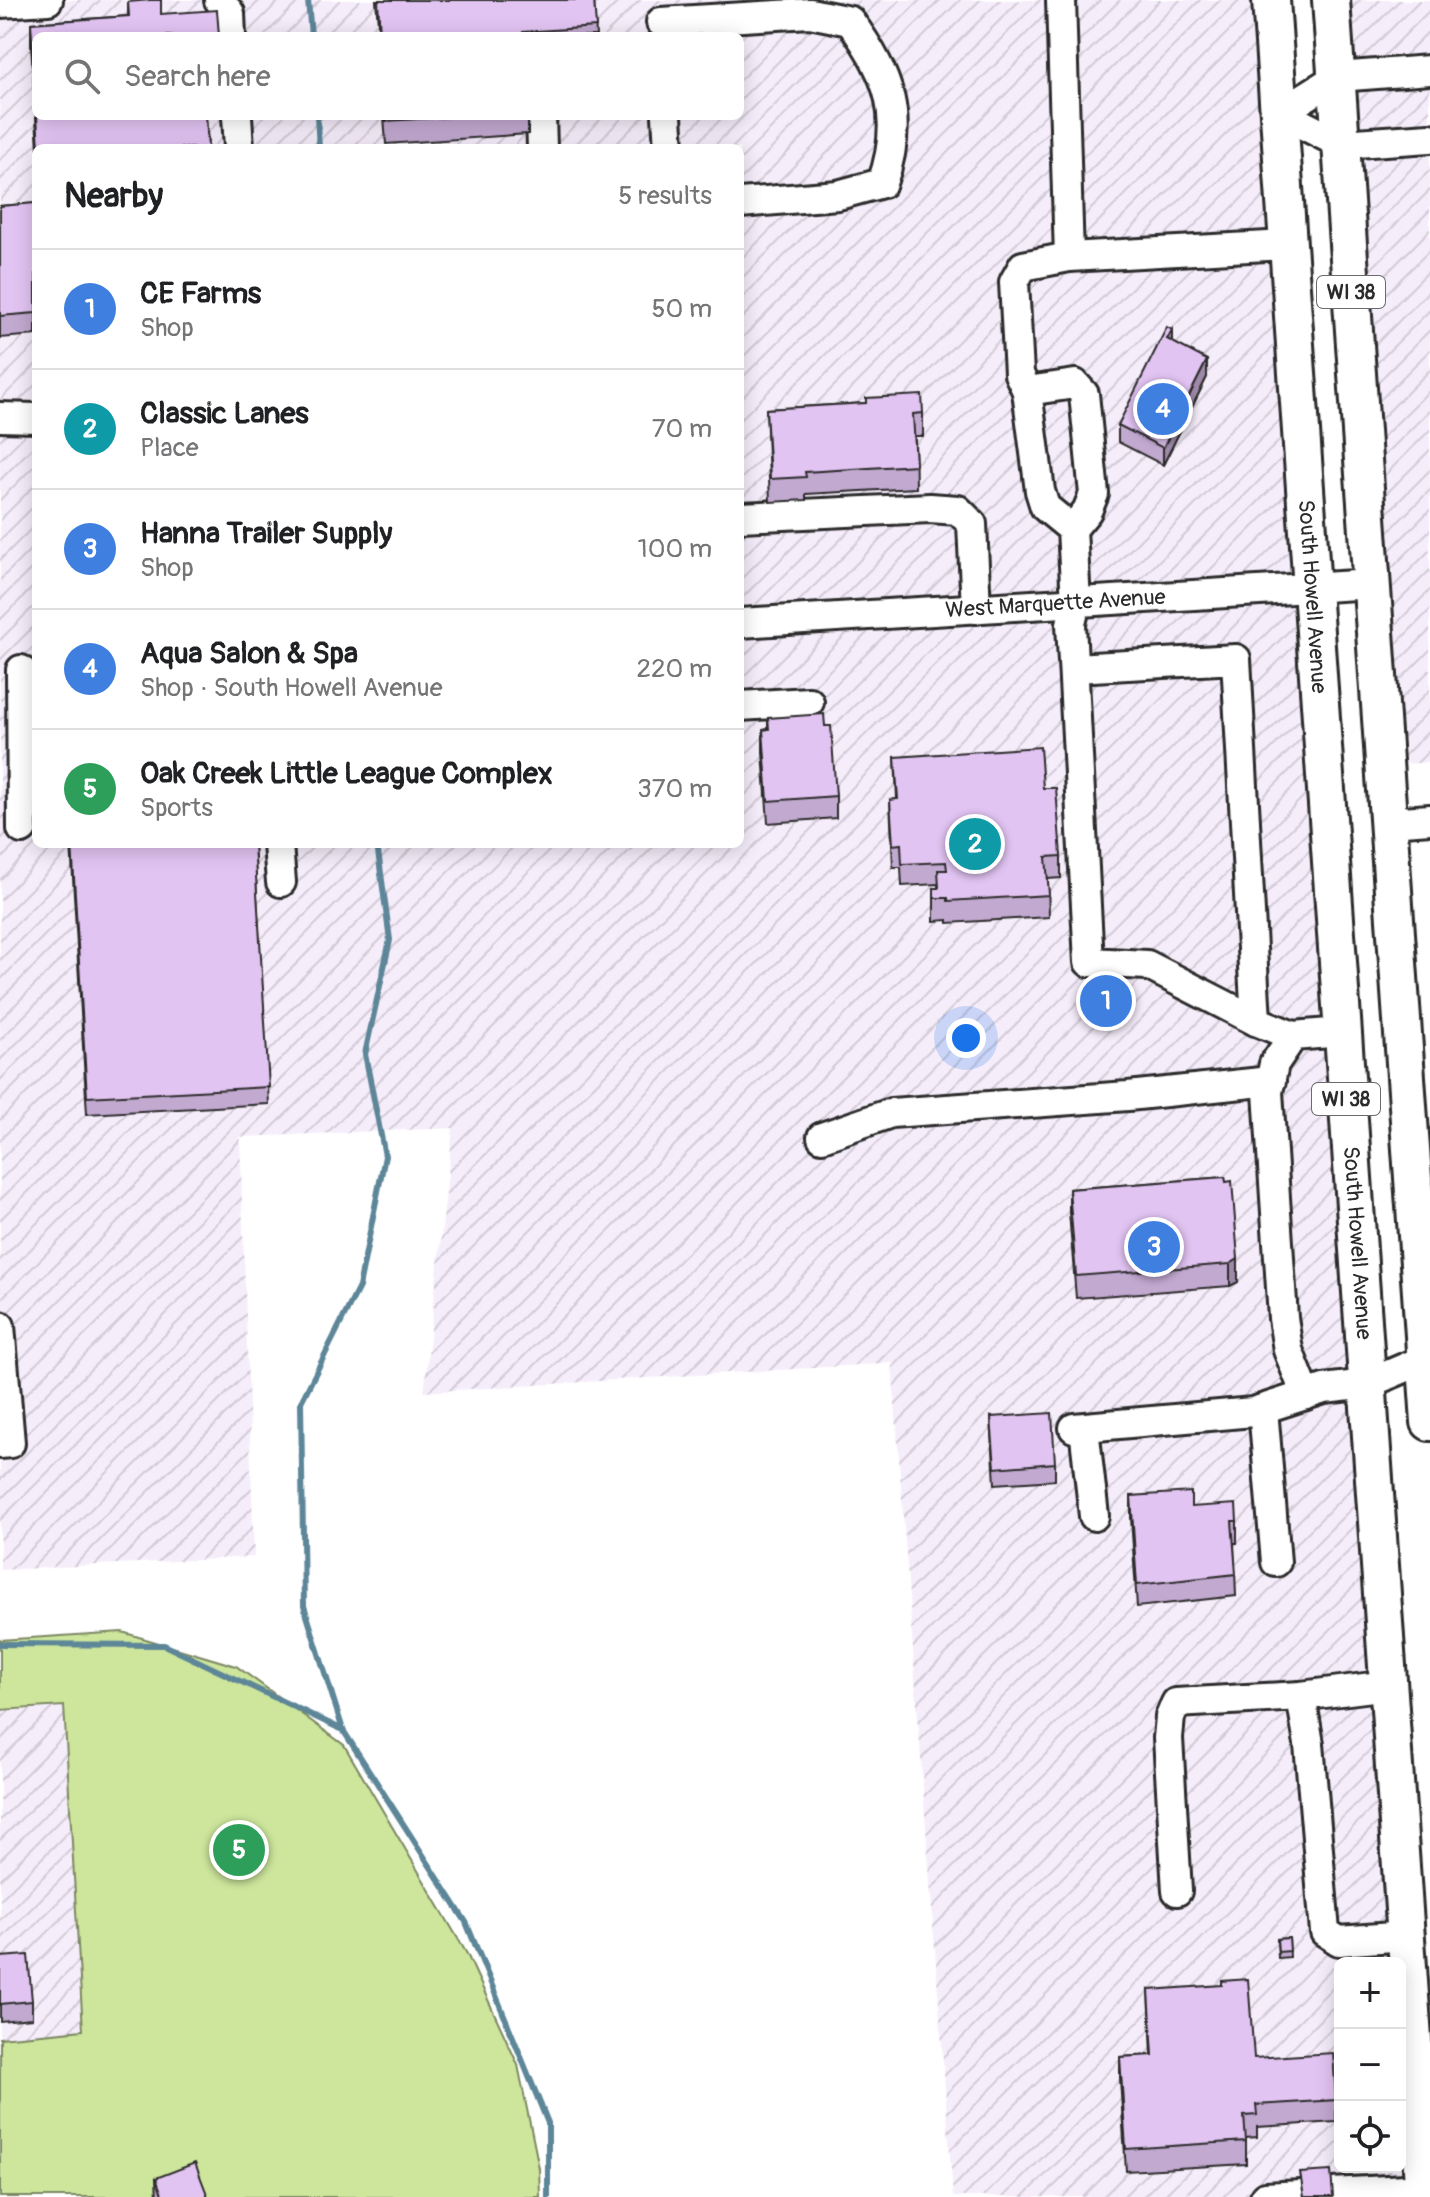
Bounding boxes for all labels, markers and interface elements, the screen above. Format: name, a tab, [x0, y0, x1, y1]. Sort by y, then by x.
search box	[32, 32, 744, 120]
icon: search	[60, 54, 104, 98]
text: Search here	[124, 58, 271, 95]
text: Nearby	[64, 175, 163, 218]
text: 5 results	[618, 180, 712, 212]
text: CE Farms	[140, 275, 261, 312]
road number: WI 38	[1317, 276, 1385, 308]
text: 1	[85, 293, 95, 325]
text: 50 m	[651, 293, 712, 325]
text: Shop	[140, 312, 194, 344]
pin: 4	[1137, 379, 1189, 439]
text: Classic Lanes	[140, 395, 309, 432]
text: 2	[83, 413, 97, 445]
text: 70 m	[652, 413, 712, 445]
text: Place	[140, 432, 199, 464]
street label: South Howell Avenue	[1292, 499, 1333, 694]
text: Hanna Trailer Supply	[140, 515, 392, 552]
text: 3	[83, 533, 97, 565]
text: 100 m	[638, 533, 712, 565]
text: Shop	[140, 552, 194, 584]
street label: West Marquette Avenue	[945, 583, 1166, 624]
text: Aqua Salon & Spa	[140, 635, 358, 672]
text: 4	[82, 653, 98, 685]
text: 220 m	[636, 653, 712, 685]
text: Shop · South Howell Avenue	[140, 672, 443, 704]
text: Oak Creek Little League Complex	[140, 755, 553, 792]
text: 5	[83, 773, 97, 805]
text: 370 m	[637, 773, 712, 805]
text: Sports	[140, 792, 213, 824]
pin: 2	[949, 814, 1001, 874]
pin: 1	[1080, 971, 1132, 1031]
your location	[946, 1018, 986, 1058]
road number: WI 38	[1312, 1083, 1380, 1115]
street label: South Howell Avenue	[1337, 1145, 1378, 1341]
pin: 3	[1128, 1217, 1180, 1277]
pin: 5	[213, 1820, 265, 1880]
map controls	[1334, 1957, 1406, 2173]
button: +	[1334, 1957, 1406, 2029]
button: −	[1334, 2029, 1406, 2101]
button: locate	[1334, 2101, 1406, 2173]

